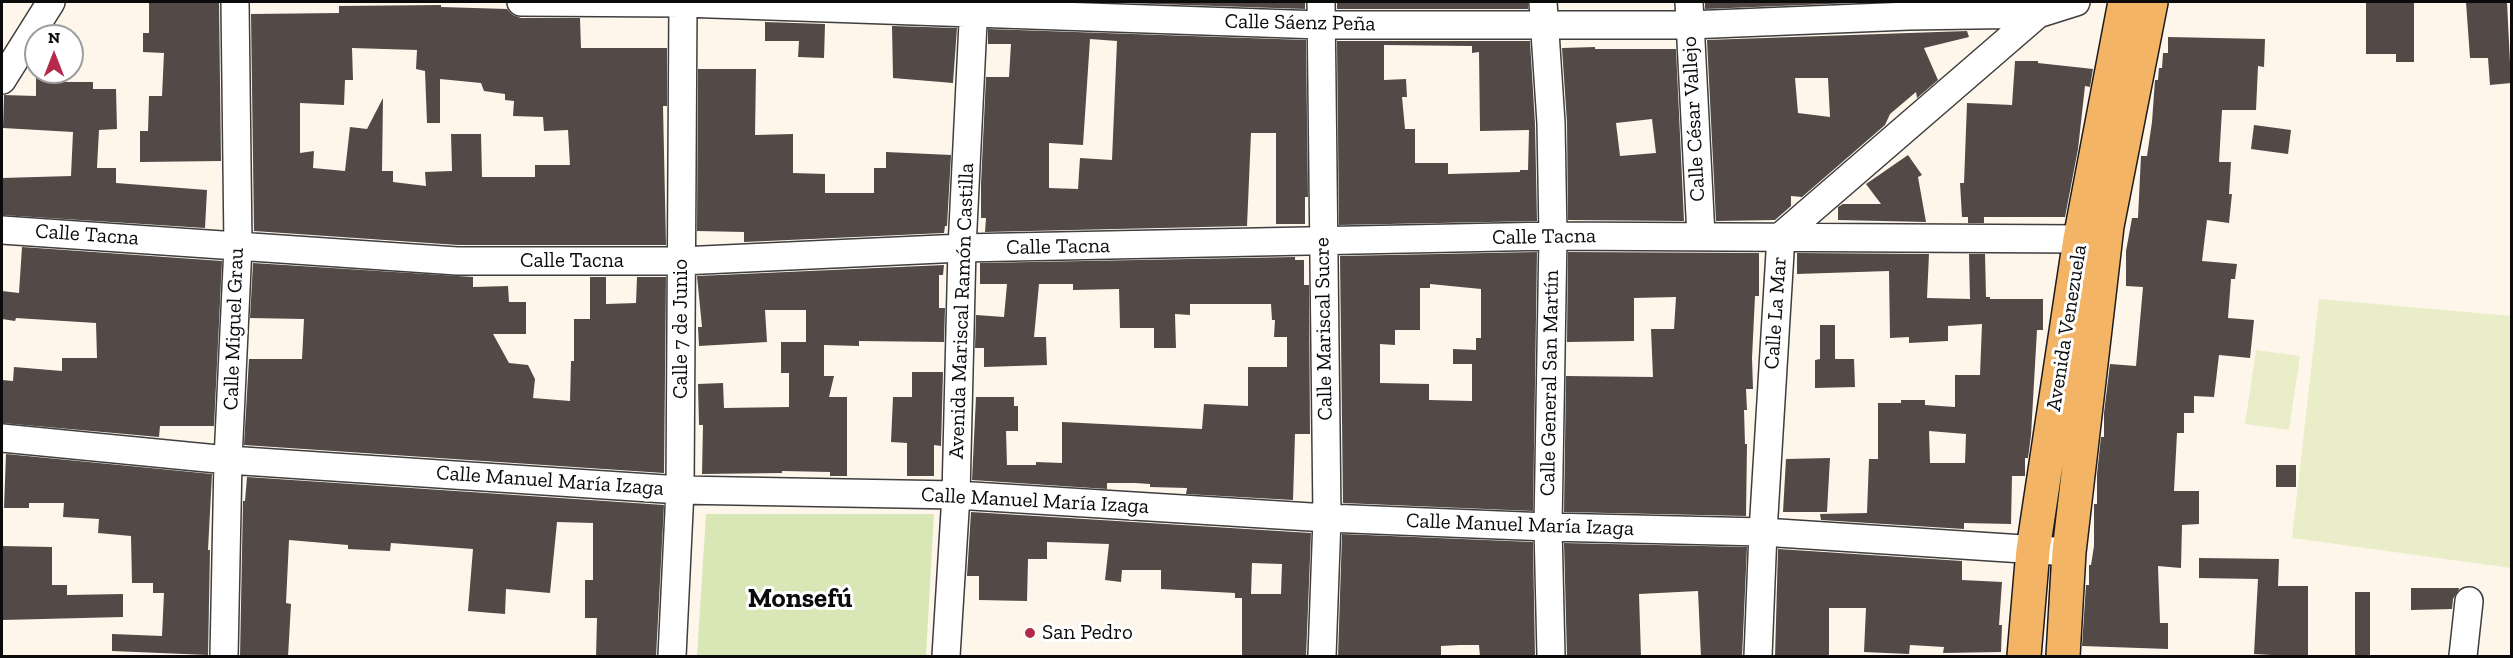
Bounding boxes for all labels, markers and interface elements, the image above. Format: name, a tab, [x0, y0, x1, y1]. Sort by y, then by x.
street label: Calle Sáenz Peña	[1224, 9, 1376, 37]
north arrow	[24, 24, 84, 84]
text: N	[48, 28, 60, 47]
street label: Calle César Vallejo	[1677, 36, 1711, 202]
street label: Avenida Mariscal Ramón Castilla	[944, 162, 980, 460]
street label: Calle Tacna	[34, 219, 140, 251]
street label: Calle Tacna	[1492, 223, 1596, 251]
street label: Calle Tacna	[1006, 233, 1110, 261]
street label: Calle Mariscal Sucre	[1310, 237, 1338, 421]
street label: Avenida Venezuela	[2041, 243, 2093, 413]
street label: Calle Miguel Grau	[219, 247, 249, 411]
street label: Calle Tacna	[520, 248, 624, 274]
street label: Calle La Mar	[1759, 256, 1793, 370]
street label: Calle 7 de Junio	[668, 259, 694, 399]
street label: Calle General San Martín	[1535, 270, 1565, 496]
street label: Calle Manuel María Izaga	[435, 460, 665, 502]
street label: Calle Manuel María Izaga	[920, 482, 1150, 520]
street label: Calle Manuel María Izaga	[1405, 508, 1635, 542]
district label: Monsefú	[748, 583, 852, 615]
place label: San Pedro	[1042, 620, 1133, 646]
marker: San Pedro	[1023, 626, 1037, 640]

